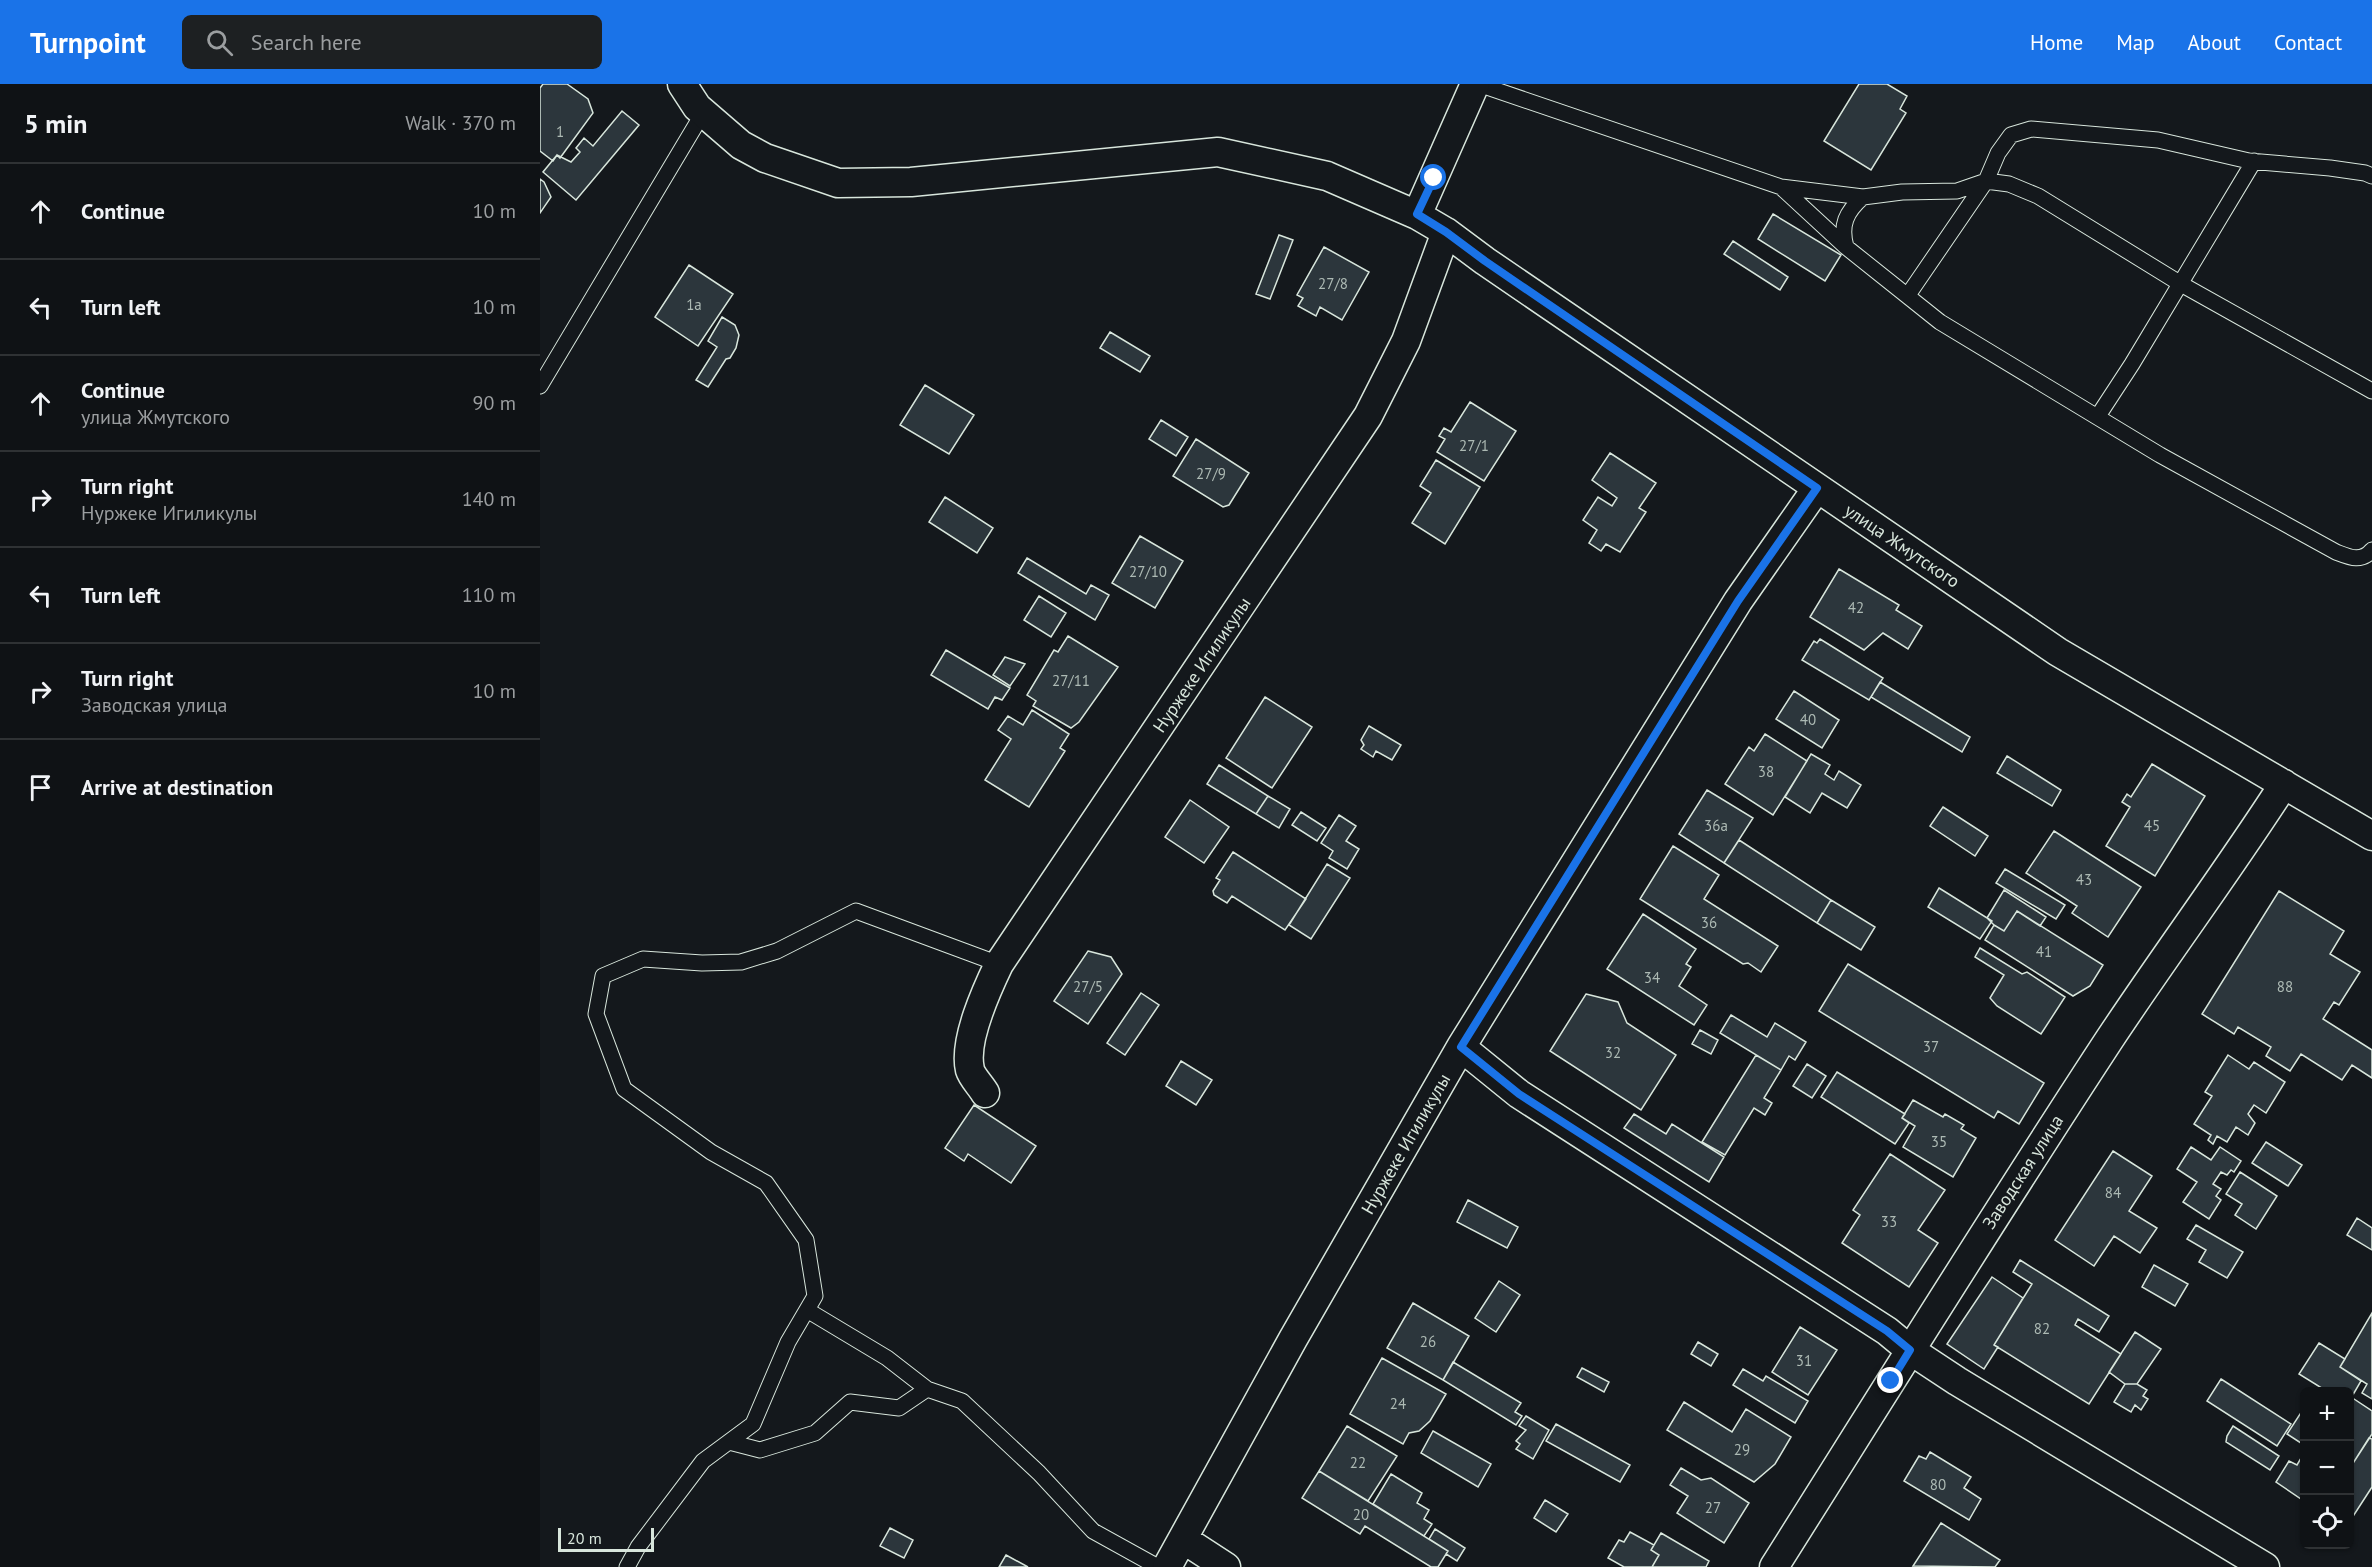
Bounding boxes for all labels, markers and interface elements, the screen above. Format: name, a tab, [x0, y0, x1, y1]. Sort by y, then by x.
search box	[182, 15, 602, 69]
text: Turnpoint	[30, 24, 146, 61]
icon: search	[203, 26, 236, 59]
text: Search here	[251, 28, 362, 56]
text: Home	[2030, 29, 2083, 56]
text: Map	[2116, 29, 2155, 56]
text: About	[2188, 29, 2241, 56]
text: Contact	[2274, 29, 2342, 56]
text: 5 min	[24, 107, 87, 140]
text: Walk · 370 m	[405, 110, 516, 136]
house number: 1	[556, 122, 564, 141]
route start	[1420, 164, 1446, 190]
icon: ahead	[24, 195, 57, 228]
text: Continue	[81, 197, 165, 225]
text: 10 m	[473, 198, 516, 224]
house number: 27/8	[1318, 274, 1348, 293]
icon: left	[24, 291, 57, 324]
text: Turn left	[81, 293, 161, 321]
text: 10 m	[473, 294, 516, 320]
house number: 1а	[686, 295, 702, 314]
text: Continue	[81, 376, 165, 404]
icon: ahead	[24, 387, 57, 420]
text: 90 m	[473, 390, 516, 416]
text: улица Жмутского	[81, 404, 230, 430]
house number: 27/1	[1459, 436, 1489, 455]
house number: 27/9	[1196, 464, 1226, 483]
text: Turn right	[81, 472, 173, 500]
icon: right	[24, 483, 57, 516]
text: 140 m	[462, 486, 516, 512]
street label: улица Жмутского	[1840, 499, 1964, 593]
text: Нуржеке Игиликулы	[81, 500, 257, 526]
house number: 27/10	[1129, 562, 1167, 581]
icon: left	[24, 579, 57, 612]
text: Turn left	[81, 581, 161, 609]
text: 110 m	[462, 582, 516, 608]
street label: Нуржеке Игиликулы	[1148, 593, 1255, 737]
house number: 42	[1848, 598, 1864, 617]
text: Turn right	[81, 664, 173, 692]
house number: 27/11	[1052, 671, 1090, 690]
icon: right	[24, 675, 57, 708]
text: 10 m	[473, 678, 516, 704]
text: Заводская улица	[81, 692, 227, 718]
house number: 40	[1800, 710, 1816, 729]
house number: 38	[1758, 762, 1774, 781]
icon: arrive	[24, 771, 57, 804]
text: Arrive at destination	[81, 773, 273, 801]
house number: 36а	[1704, 816, 1728, 835]
house number: 45	[2144, 816, 2160, 835]
house number: 43	[2076, 870, 2092, 889]
house number: 36	[1701, 913, 1717, 932]
house number: 41	[2036, 942, 2052, 961]
house number: 34	[1644, 968, 1660, 987]
house number: 27/5	[1073, 977, 1103, 996]
house number: 88	[2277, 977, 2293, 996]
house number: 37	[1923, 1037, 1939, 1056]
house number: 32	[1605, 1043, 1621, 1062]
street label: Нуржеке Игиликулы	[1356, 1069, 1455, 1218]
street label: Заводская улица	[1977, 1110, 2068, 1233]
house number: 35	[1931, 1132, 1947, 1151]
house number: 84	[2105, 1183, 2121, 1202]
house number: 33	[1881, 1212, 1897, 1231]
house number: 82	[2034, 1319, 2050, 1338]
house number: 26	[1420, 1332, 1436, 1351]
house number: 31	[1796, 1351, 1812, 1370]
route end	[1877, 1367, 1903, 1393]
map controls	[2300, 1387, 2354, 1549]
button: +	[2300, 1387, 2354, 1441]
house number: 24	[1390, 1394, 1406, 1413]
house number: 29	[1734, 1440, 1750, 1459]
button: −	[2300, 1441, 2354, 1495]
house number: 22	[1350, 1453, 1366, 1472]
house number: 80	[1930, 1475, 1946, 1494]
button: locate	[2300, 1495, 2354, 1549]
house number: 27	[1705, 1498, 1721, 1517]
house number: 20	[1353, 1505, 1369, 1524]
scale bar	[558, 1525, 654, 1552]
text: 20 m	[567, 1528, 602, 1548]

